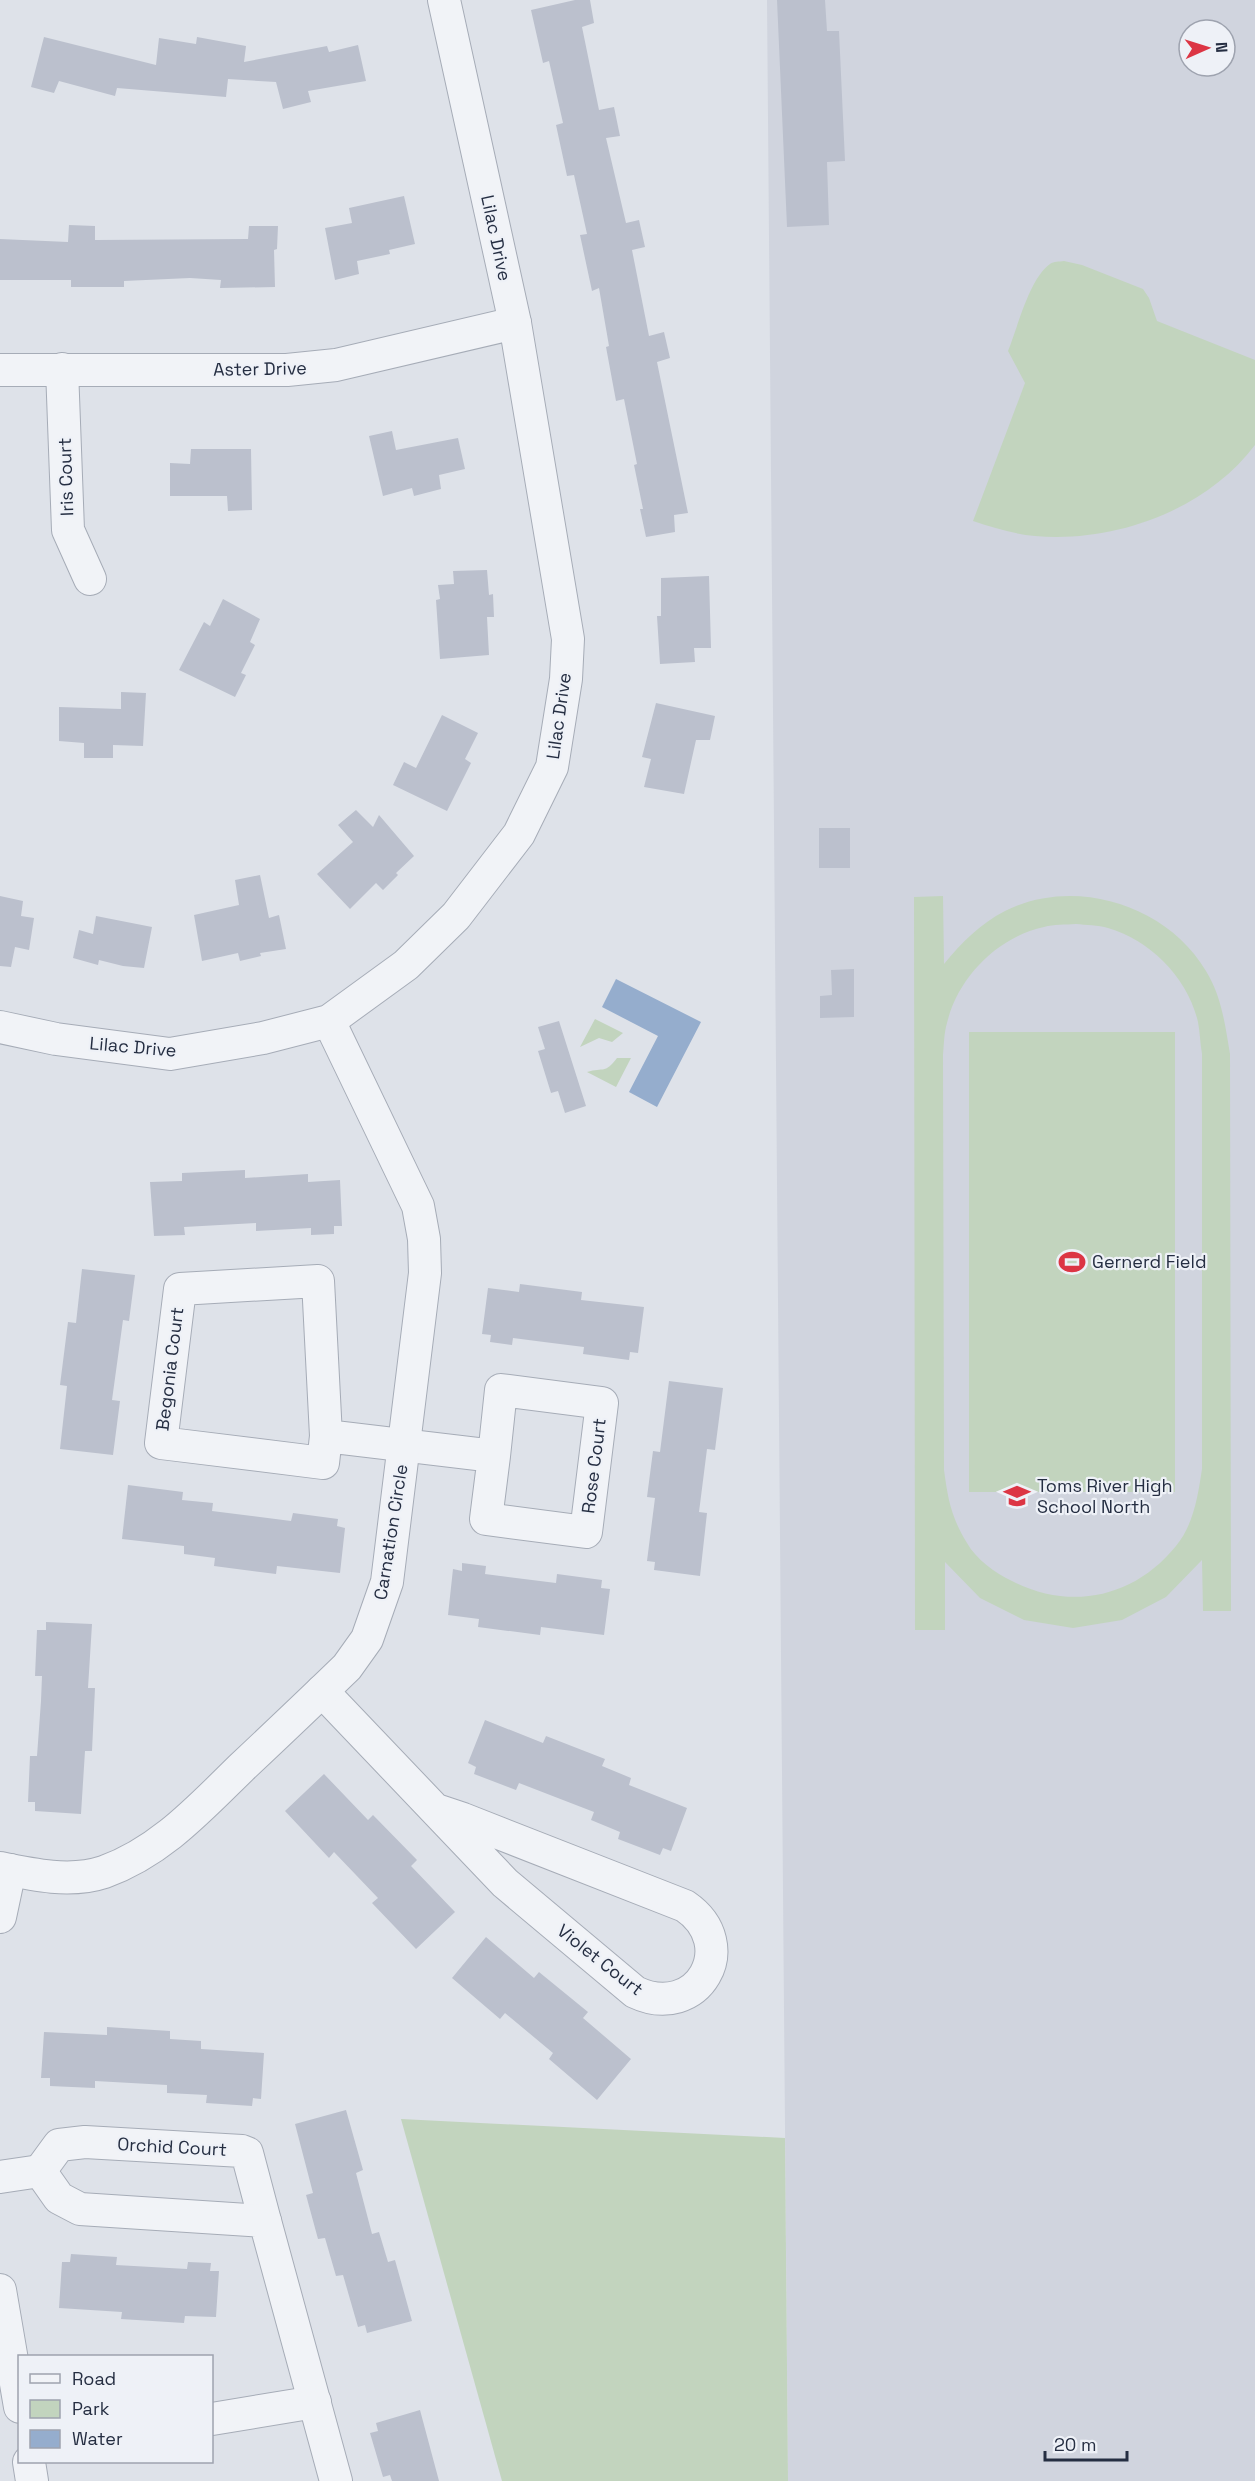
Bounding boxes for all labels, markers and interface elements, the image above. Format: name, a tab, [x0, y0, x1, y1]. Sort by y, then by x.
north arrow	[1177, 18, 1237, 78]
text: N	[1211, 41, 1232, 53]
street label: Lilac Drive	[476, 193, 517, 283]
street label: Aster Drive	[213, 356, 307, 381]
street label: Iris Court	[53, 437, 78, 517]
street label: Lilac Drive	[541, 671, 576, 761]
street label: Lilac Drive	[89, 1031, 178, 1062]
sports icon: Gernerd Field	[1057, 1247, 1087, 1277]
place label: Gernerd Field	[1092, 1250, 1206, 1273]
street label: Begonia Court	[151, 1306, 188, 1432]
street label: Rose Court	[576, 1417, 611, 1515]
street label: Carnation Circle	[368, 1462, 413, 1602]
place label: Toms River High School North	[1037, 1474, 1172, 1518]
school or university icon: Toms River High School North	[1002, 1481, 1032, 1511]
street label: Violet Court	[553, 1919, 648, 2000]
street label: Orchid Court	[117, 2132, 227, 2161]
legend	[18, 2355, 213, 2463]
text: Road	[72, 2367, 116, 2390]
text: Park	[72, 2397, 110, 2420]
scale bar	[1045, 2424, 1128, 2462]
text: Water	[72, 2427, 123, 2450]
text: 20 m	[1054, 2433, 1097, 2456]

